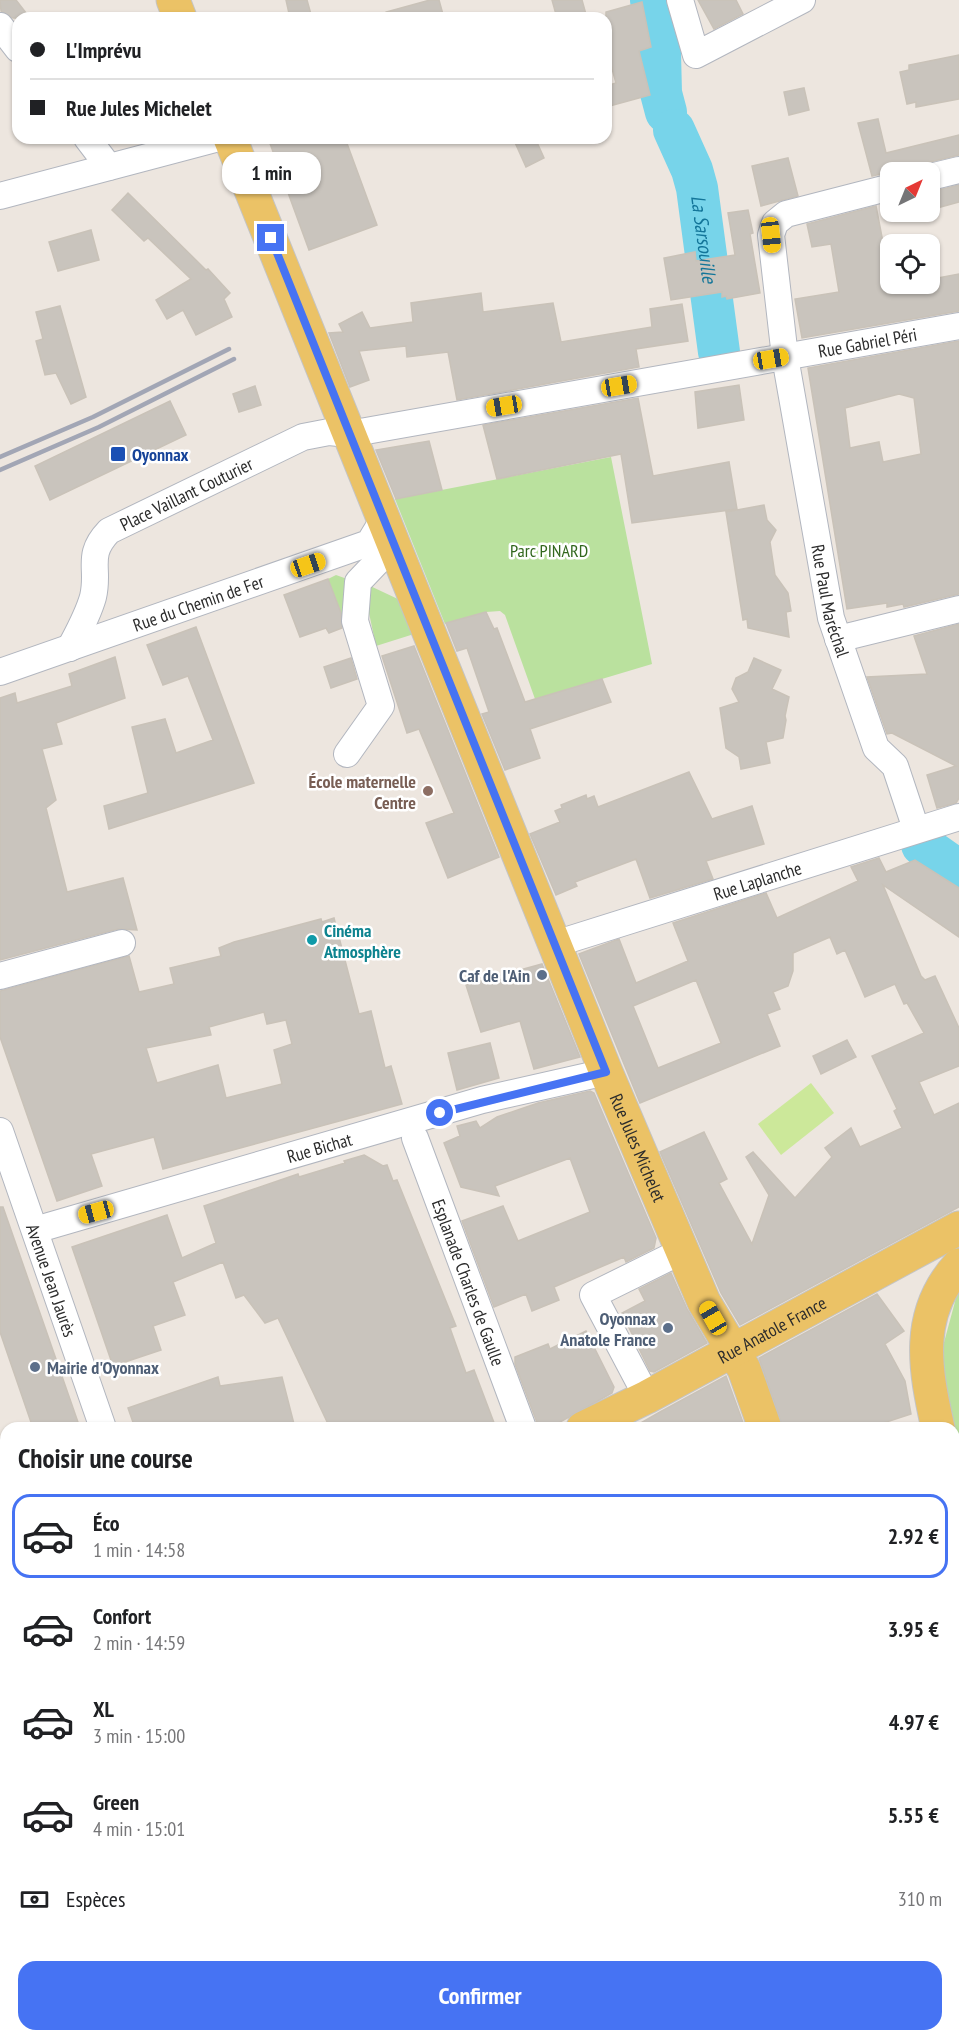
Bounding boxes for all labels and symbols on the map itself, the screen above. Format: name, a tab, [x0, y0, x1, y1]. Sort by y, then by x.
callout: 1 min	[222, 151, 320, 193]
north arrow	[880, 162, 940, 222]
water label: La Sarsouille	[685, 193, 723, 286]
car	[760, 216, 782, 254]
route end	[257, 224, 284, 251]
street label: Rue Gabriel Péri	[816, 322, 919, 362]
car	[752, 347, 790, 371]
car	[600, 374, 638, 398]
car	[485, 394, 523, 418]
place label: Oyonnax	[132, 443, 189, 466]
marker: Oyonnax	[109, 445, 127, 463]
street label: Place Vaillant Couturier	[116, 452, 256, 536]
park label: Parc PINARD	[510, 539, 588, 562]
street label: Rue Paul Maréchal	[807, 543, 855, 661]
car	[288, 551, 328, 579]
street label: Rue du Chemin de Fer	[130, 569, 267, 636]
place label: École maternelle Centre	[309, 770, 416, 814]
marker: École maternelle Centre	[421, 784, 435, 798]
street label: Rue Laplanche	[710, 856, 804, 905]
place label: Cinéma Atmosphère	[323, 919, 401, 963]
marker: Cinéma Atmosphère	[305, 933, 319, 947]
place label: Caf de l'Ain	[459, 964, 530, 987]
marker: Caf de l'Ain	[535, 968, 549, 982]
street label: Rue Jules Michelet	[605, 1090, 671, 1205]
route start	[426, 1099, 453, 1126]
street label: Rue Bichat	[284, 1127, 354, 1168]
street label: Esplanade Charles de Gaulle	[427, 1196, 510, 1369]
car	[76, 1199, 116, 1225]
street label: Avenue Jean Jaurès	[22, 1221, 82, 1340]
street label: Rue Anatole France	[714, 1291, 830, 1368]
car	[696, 1298, 730, 1338]
place label: Oyonnax Anatole France	[559, 1307, 656, 1351]
marker: Oyonnax Anatole France	[661, 1321, 675, 1335]
place label: Mairie d'Oyonnax	[47, 1356, 159, 1379]
marker: Mairie d'Oyonnax	[28, 1360, 42, 1374]

